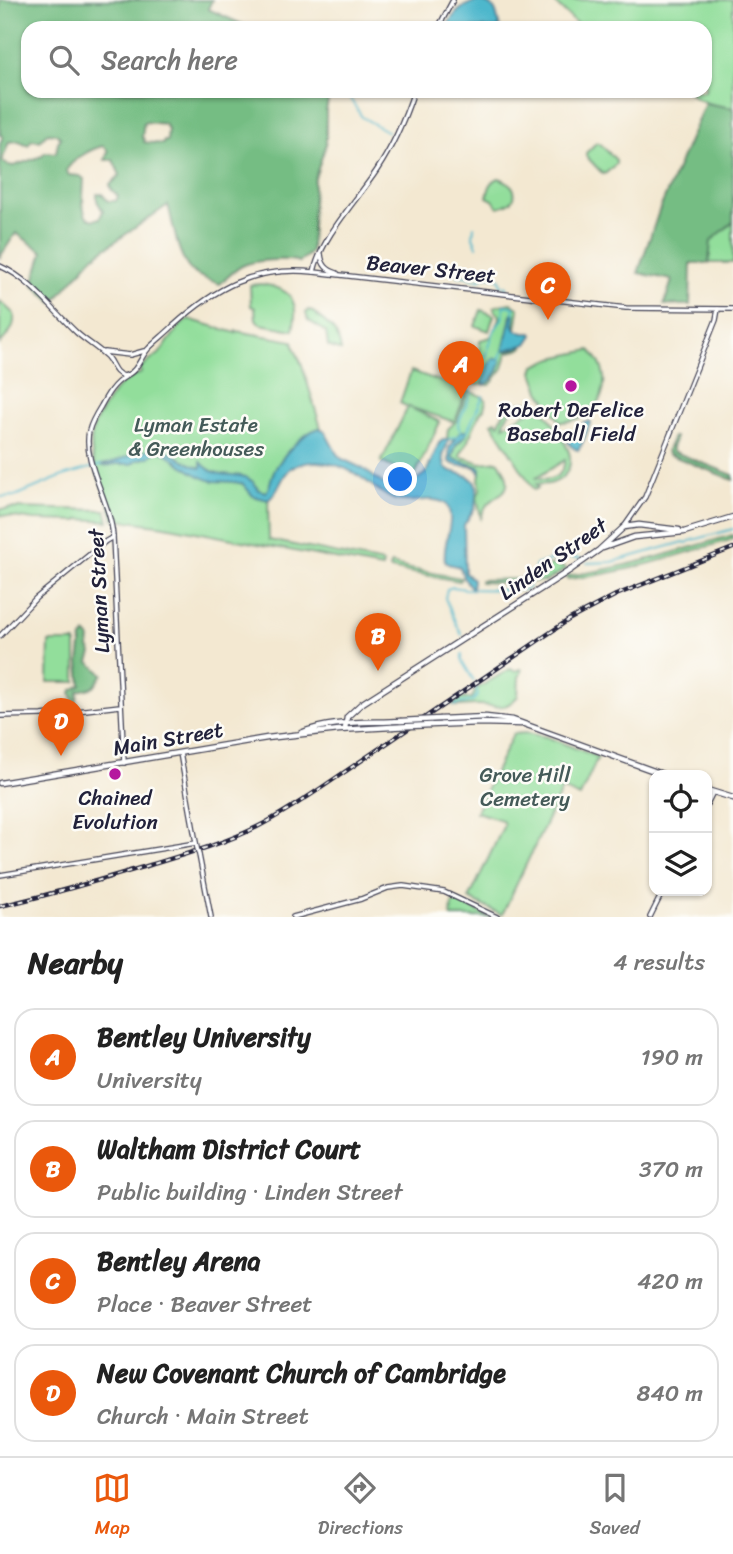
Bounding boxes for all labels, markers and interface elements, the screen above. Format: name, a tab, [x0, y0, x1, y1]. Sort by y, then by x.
search box	[21, 21, 712, 98]
text: Search here	[101, 37, 238, 83]
icon: search	[45, 41, 83, 79]
street label: Beaver Street	[365, 243, 497, 295]
pin: C	[525, 262, 571, 320]
pin: A	[438, 341, 484, 399]
marker: Robert DeFelice Baseball Field	[563, 378, 579, 394]
place label: Robert DeFelice Baseball Field	[498, 391, 644, 453]
park label: Lyman Estate & Greenhouses	[128, 406, 264, 468]
your location	[383, 462, 417, 496]
street label: Linden Street	[491, 506, 617, 611]
street label: Lyman Street	[77, 526, 121, 654]
pin: B	[355, 613, 401, 671]
pin: D	[38, 698, 84, 756]
street label: Main Street	[110, 711, 226, 767]
park label: Grove Hill Cemetery	[479, 756, 572, 818]
marker: Chained Evolution	[107, 766, 123, 782]
map controls	[649, 770, 712, 896]
button: locate	[649, 770, 712, 833]
place label: Chained Evolution	[72, 779, 158, 841]
button: layers	[649, 833, 712, 896]
text: Nearby	[28, 936, 123, 990]
text: 4 results	[613, 942, 705, 983]
text: Bentley University	[97, 1014, 311, 1060]
text: A	[45, 1037, 61, 1078]
text: 190 m	[641, 1037, 703, 1078]
text: University	[97, 1060, 202, 1101]
text: Waltham District Court	[97, 1126, 361, 1172]
text: B	[46, 1149, 60, 1190]
text: 370 m	[639, 1149, 703, 1190]
text: Public building · Linden Street	[97, 1172, 403, 1213]
text: Bentley Arena	[97, 1238, 261, 1284]
text: C	[46, 1261, 60, 1302]
text: 420 m	[637, 1261, 703, 1302]
text: Place · Beaver Street	[97, 1284, 312, 1325]
text: New Covenant Church of Cambridge	[97, 1350, 506, 1396]
text: D	[46, 1373, 60, 1414]
text: 840 m	[637, 1373, 703, 1414]
text: Church · Main Street	[97, 1396, 309, 1437]
tab: Map	[93, 1469, 131, 1544]
tab: Directions	[318, 1469, 403, 1544]
tab: Saved	[590, 1469, 640, 1544]

